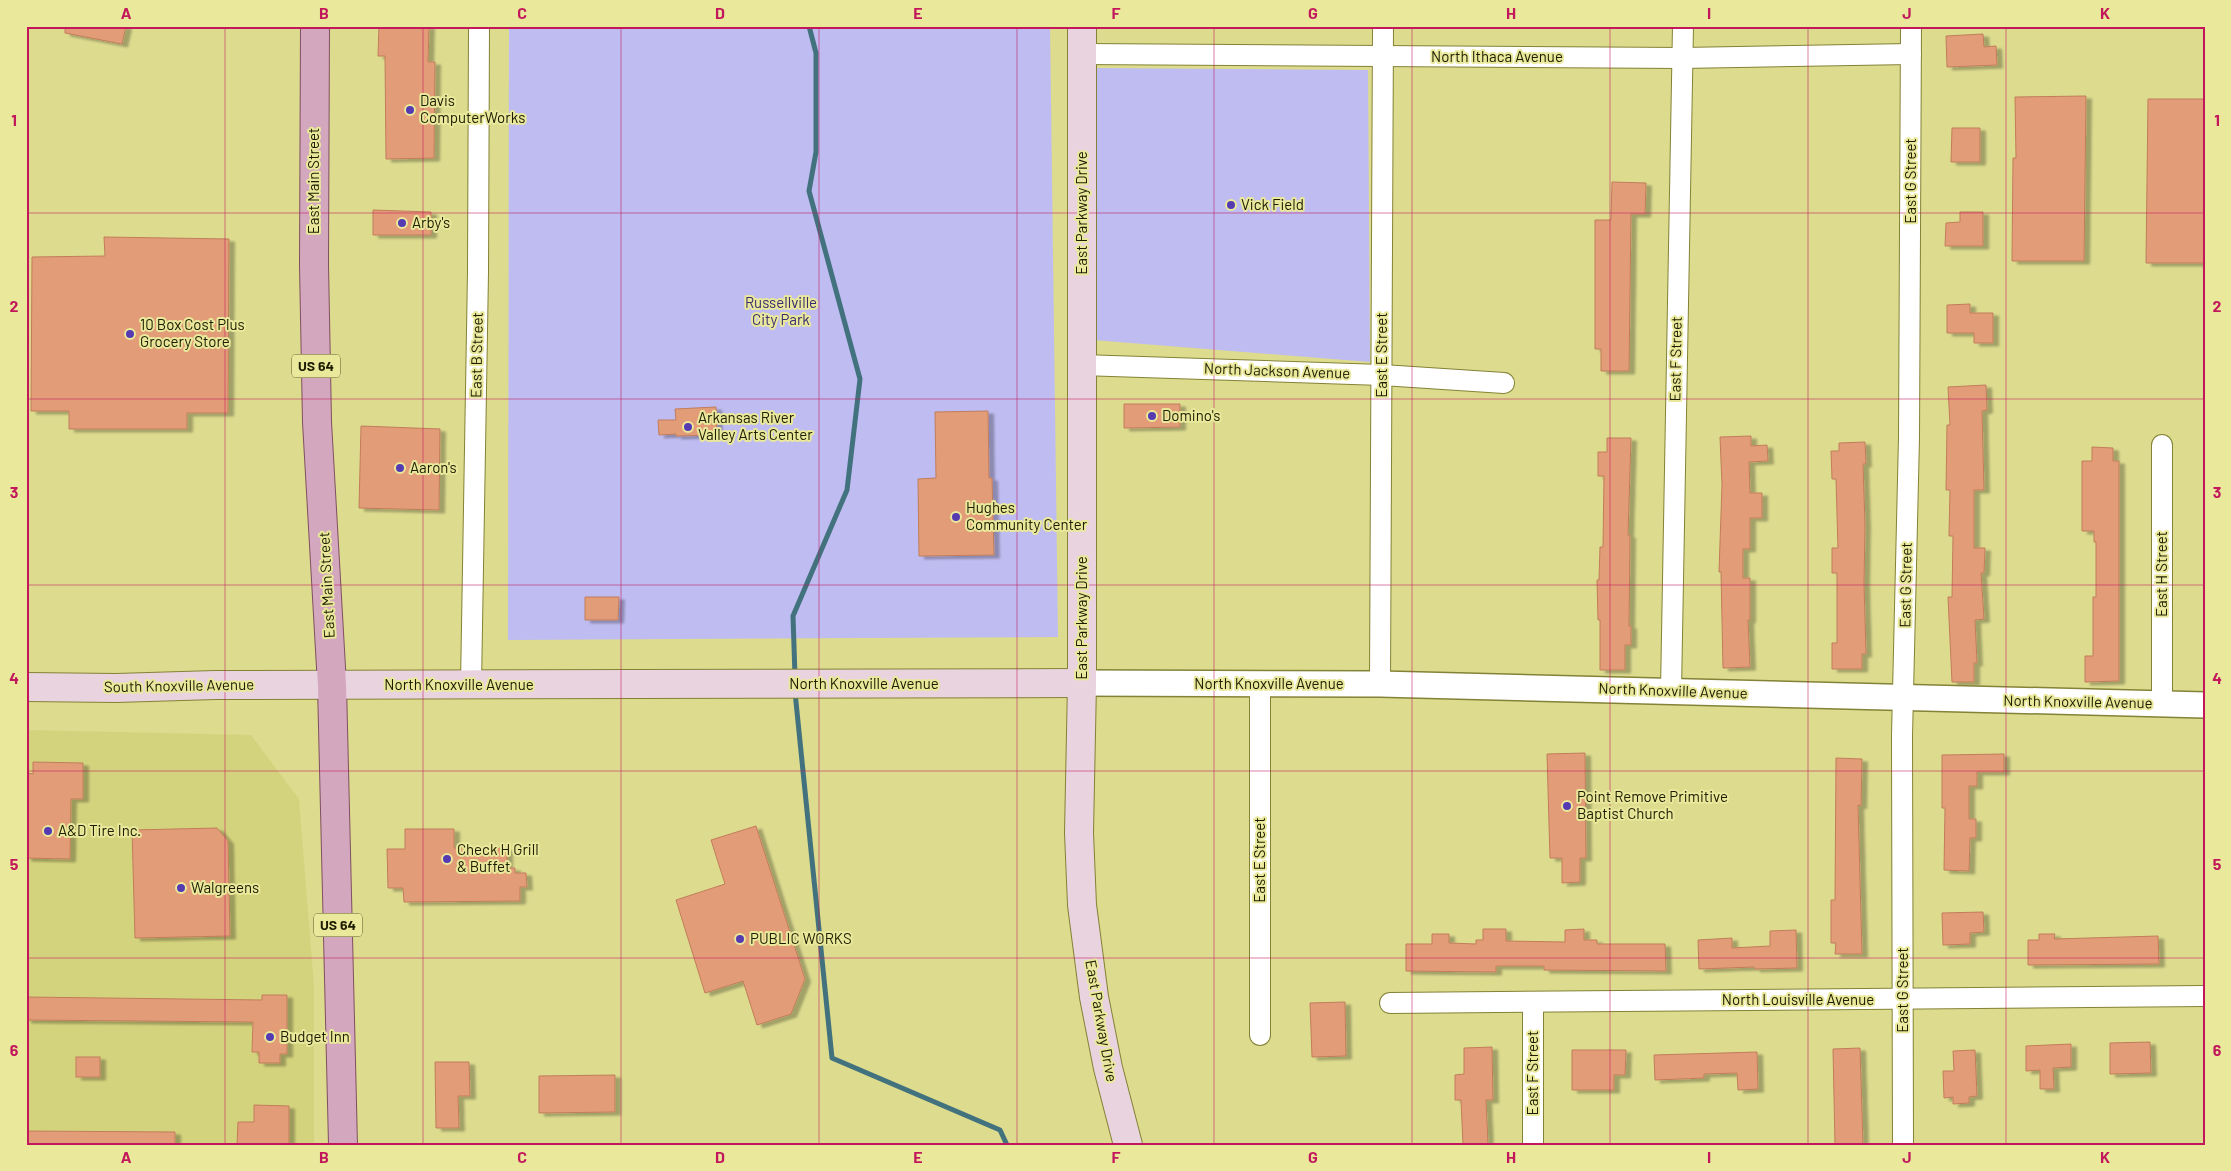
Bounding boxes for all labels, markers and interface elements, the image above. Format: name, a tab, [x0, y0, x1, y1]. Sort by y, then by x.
text: A	[121, 3, 132, 22]
text: B	[319, 3, 329, 22]
text: C	[517, 3, 527, 22]
text: D	[715, 3, 725, 22]
text: E	[913, 3, 923, 22]
text: F	[1112, 3, 1121, 22]
text: G	[1308, 3, 1318, 22]
text: H	[1506, 3, 1516, 22]
text: I	[1707, 3, 1711, 22]
text: J	[1902, 3, 1912, 22]
text: K	[2100, 3, 2110, 22]
street label: North Ithaca Avenue	[1431, 47, 1563, 65]
place label: Davis ComputerWorks	[420, 91, 525, 126]
marker: Davis ComputerWorks	[404, 104, 416, 116]
text: 1	[11, 110, 17, 129]
text: 1	[2214, 110, 2220, 129]
street label: East Main Street	[304, 128, 322, 234]
street label: East G Street	[1901, 138, 1919, 224]
street label: East Parkway Drive	[1072, 151, 1090, 275]
place label: Vick Field	[1241, 195, 1304, 213]
marker: Vick Field	[1225, 199, 1237, 211]
place label: Arby's	[412, 213, 450, 231]
marker: Arby's	[396, 217, 408, 229]
park label: Russellville City Park	[745, 293, 817, 328]
text: 2	[10, 296, 19, 315]
text: 2	[2213, 296, 2222, 315]
street label: East B Street	[466, 312, 486, 398]
street label: East E Street	[1372, 312, 1390, 398]
place label: 10 Box Cost Plus Grocery Store	[140, 315, 245, 350]
street label: East F Street	[1665, 316, 1685, 402]
marker: 10 Box Cost Plus Grocery Store	[124, 328, 136, 340]
road number: US 64	[292, 354, 340, 378]
street label: North Jackson Avenue	[1204, 358, 1350, 382]
place label: Domino's	[1162, 406, 1220, 424]
place label: Arkansas River Valley Arts Center	[698, 408, 813, 443]
marker: Domino's	[1146, 410, 1158, 422]
marker: Arkansas River Valley Arts Center	[682, 421, 694, 433]
place label: Aaron's	[410, 458, 457, 476]
marker: Aaron's	[394, 462, 406, 474]
text: 3	[10, 482, 18, 501]
text: 3	[2213, 482, 2221, 501]
place label: Hughes Community Center	[966, 498, 1088, 533]
marker: Hughes Community Center	[950, 511, 962, 523]
street label: East Main Street	[314, 531, 338, 639]
street label: East H Street	[2152, 531, 2170, 617]
street label: East G Street	[1895, 542, 1915, 628]
street label: East Parkway Drive	[1072, 556, 1090, 680]
text: 4	[9, 668, 19, 687]
text: 4	[2212, 668, 2222, 687]
street label: North Knoxville Avenue	[789, 674, 939, 692]
street label: North Knoxville Avenue	[1194, 674, 1344, 692]
street label: South Knoxville Avenue	[104, 675, 254, 695]
street label: North Knoxville Avenue	[384, 675, 534, 693]
street label: North Knoxville Avenue	[1598, 678, 1748, 702]
street label: North Knoxville Avenue	[2003, 691, 2153, 711]
place label: Point Remove Primitive Baptist Church	[1577, 787, 1728, 822]
marker: Point Remove Primitive Baptist Church	[1561, 800, 1573, 812]
street label: East E Street	[1250, 817, 1268, 903]
place label: A&D Tire Inc.	[58, 821, 141, 839]
marker: A&D Tire Inc.	[42, 825, 54, 837]
place label: Check H Grill & Buffet	[457, 840, 539, 875]
marker: Check H Grill & Buffet	[441, 853, 453, 865]
text: 5	[10, 854, 19, 873]
text: 5	[2213, 854, 2222, 873]
place label: Walgreens	[191, 878, 259, 896]
marker: Walgreens	[175, 882, 187, 894]
road number: US 64	[314, 914, 362, 936]
place label: PUBLIC WORKS	[750, 929, 852, 947]
marker: PUBLIC WORKS	[734, 933, 746, 945]
street label: East G Street	[1893, 947, 1911, 1033]
street label: East Parkway Drive	[1082, 958, 1122, 1083]
street label: North Louisville Avenue	[1722, 990, 1874, 1008]
place label: Budget Inn	[280, 1027, 350, 1045]
marker: Budget Inn	[264, 1031, 276, 1043]
street label: East F Street	[1523, 1031, 1541, 1115]
text: 6	[10, 1040, 19, 1059]
text: 6	[2213, 1040, 2222, 1059]
text: A	[121, 1147, 132, 1166]
text: B	[319, 1147, 329, 1166]
text: C	[517, 1147, 527, 1166]
text: D	[715, 1147, 725, 1166]
text: E	[913, 1147, 923, 1166]
text: F	[1112, 1147, 1121, 1166]
text: G	[1308, 1147, 1318, 1166]
text: H	[1506, 1147, 1516, 1166]
text: I	[1707, 1147, 1711, 1166]
text: J	[1902, 1147, 1912, 1166]
text: K	[2100, 1147, 2110, 1166]

